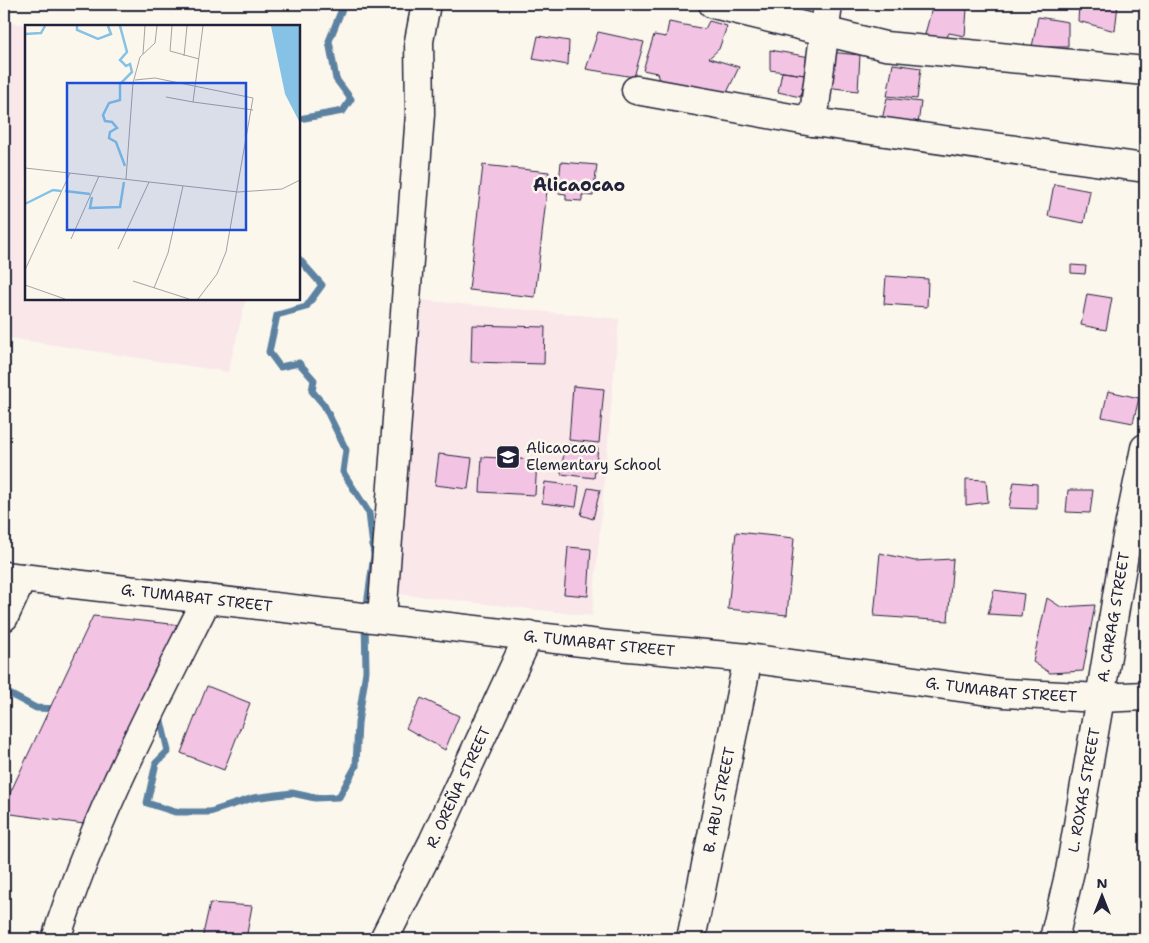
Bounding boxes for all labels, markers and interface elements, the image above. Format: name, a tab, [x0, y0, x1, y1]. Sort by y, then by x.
inset map	[25, 25, 300, 300]
district label: Alicaocao	[533, 173, 625, 197]
place label: Alicaocao Elementary School	[526, 438, 662, 475]
school or university icon: Alicaocao Elementary School	[495, 444, 521, 470]
street label: A. CARAG STREET	[1093, 550, 1134, 684]
street label: G. TUMABAT STREET	[120, 579, 273, 617]
street label: G. TUMABAT STREET	[522, 625, 676, 661]
street label: G. TUMABAT STREET	[924, 672, 1078, 707]
street label: R. OREÑA STREET	[422, 723, 495, 851]
street label: L. ROXAS STREET	[1063, 726, 1105, 854]
street label: B. ABU STREET	[699, 745, 740, 854]
north arrow	[1076, 870, 1126, 920]
text: N	[1096, 874, 1108, 892]

